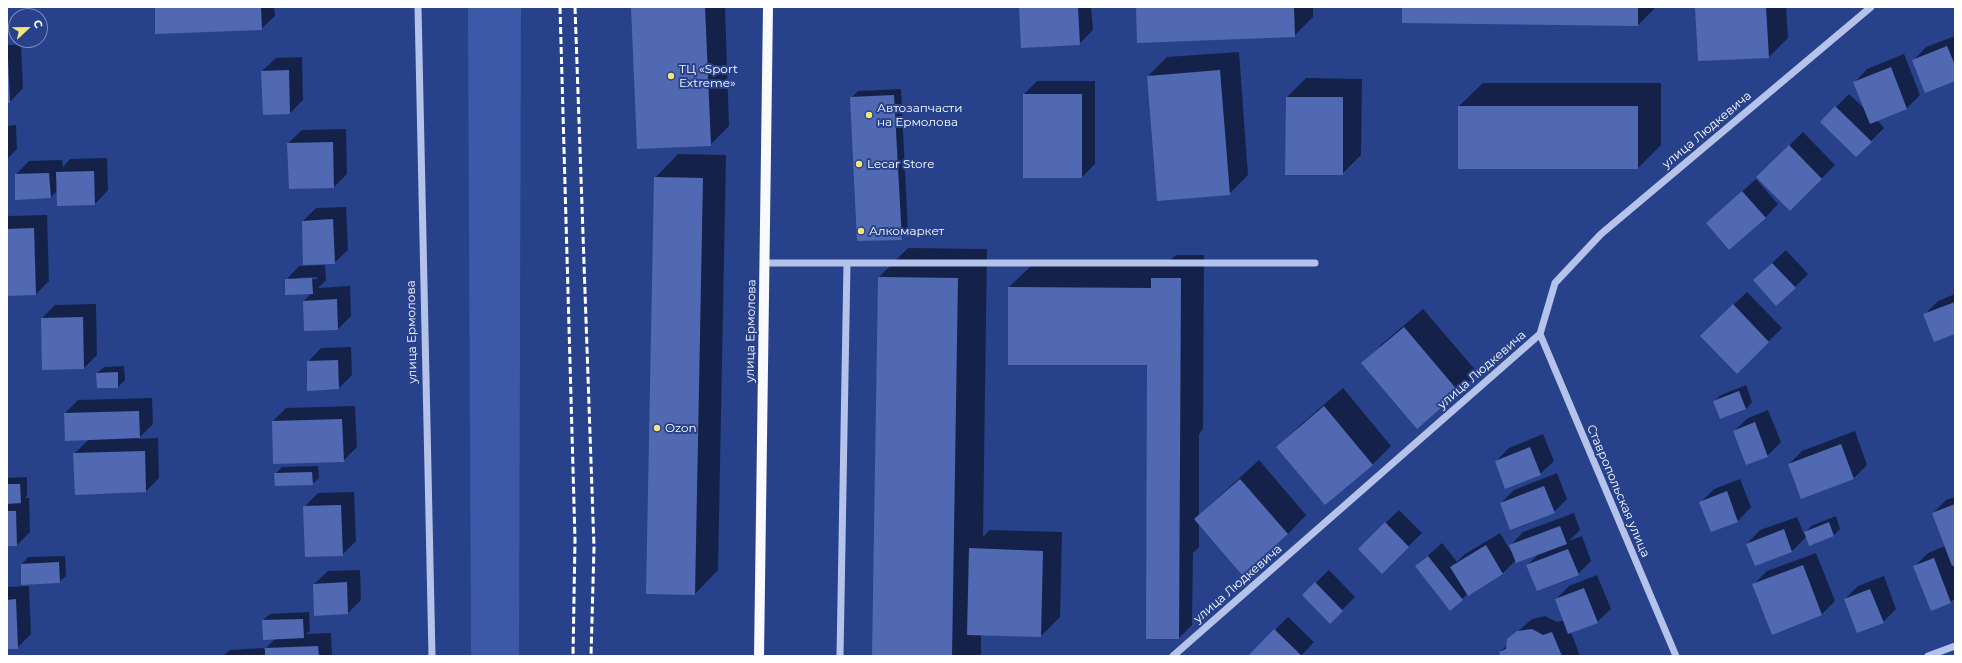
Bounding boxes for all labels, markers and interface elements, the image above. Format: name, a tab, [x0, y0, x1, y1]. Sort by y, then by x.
north arrow	[8, 8, 48, 48]
text: С	[30, 18, 46, 30]
place label: ТЦ «Sport Extreme»	[679, 62, 738, 90]
marker: ТЦ «Sport Extreme»	[666, 71, 676, 81]
street label: улица Людкевича	[1659, 88, 1755, 172]
place label: Автозапчасти на Ермолова	[877, 101, 962, 129]
marker: Автозапчасти на Ермолова	[864, 110, 874, 120]
place label: Lecar Store	[867, 157, 934, 171]
marker: Lecar Store	[854, 159, 864, 169]
place label: Алкомаркет	[869, 224, 944, 238]
marker: Алкомаркет	[856, 226, 866, 236]
street label: улица Ермолова	[743, 279, 759, 383]
street label: улица Ермолова	[404, 280, 420, 384]
street label: улица Людкевича	[1435, 328, 1529, 412]
place label: Ozon	[665, 421, 697, 435]
street label: Ставропольская улица	[1583, 422, 1653, 560]
marker: Ozon	[652, 423, 662, 433]
street label: улица Людкевича	[1191, 542, 1285, 626]

